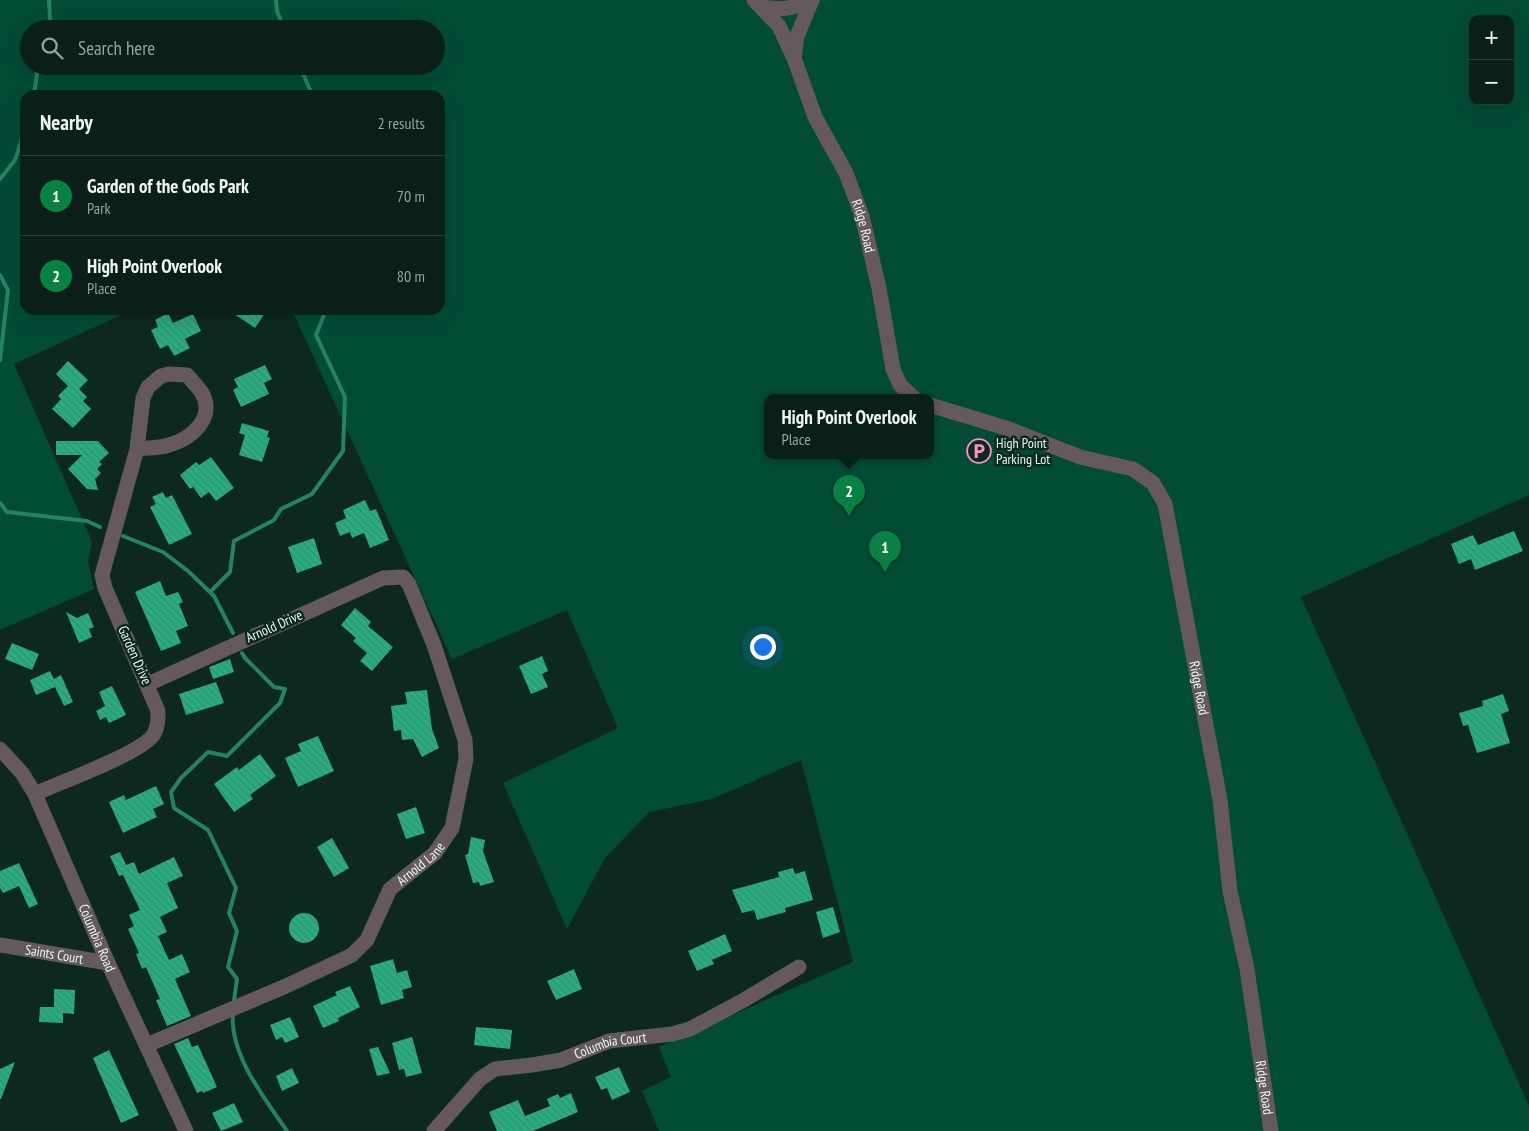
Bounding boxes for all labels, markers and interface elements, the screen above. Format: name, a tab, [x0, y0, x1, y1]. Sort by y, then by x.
map controls	[1469, 15, 1514, 105]
button: +	[1469, 15, 1514, 60]
search box	[20, 20, 445, 75]
icon: search	[38, 34, 66, 62]
text: Search here	[78, 36, 155, 60]
button: −	[1469, 60, 1514, 105]
text: Nearby	[40, 109, 93, 136]
text: 2 results	[378, 113, 425, 133]
text: Garden of the Gods Park	[87, 174, 249, 198]
text: 1	[52, 186, 60, 206]
text: 70 m	[397, 186, 425, 206]
street label: Ridge Road	[848, 197, 879, 254]
text: Park	[87, 198, 111, 218]
text: High Point Overlook	[87, 254, 222, 278]
text: 2	[52, 266, 60, 286]
text: 80 m	[397, 266, 425, 286]
text: Place	[87, 278, 116, 298]
popup	[764, 394, 934, 459]
text: High Point Overlook	[781, 405, 917, 429]
text: Place	[781, 429, 811, 449]
place label: High Point Parking Lot	[996, 434, 1050, 468]
parking icon: High Point Parking Lot	[966, 438, 992, 464]
pin: 2	[833, 475, 865, 516]
pin: 1	[869, 531, 901, 572]
street label: Arnold Drive	[243, 605, 305, 647]
street label: Garden Drive	[114, 623, 156, 688]
your location	[750, 634, 776, 660]
street label: Ridge Road	[1185, 660, 1213, 717]
street label: Arnold Lane	[393, 838, 449, 889]
street label: Columbia Road	[75, 901, 120, 975]
street label: Saints Court	[24, 940, 85, 968]
street label: Columbia Court	[571, 1028, 647, 1063]
street label: Ridge Road	[1252, 1059, 1277, 1116]

